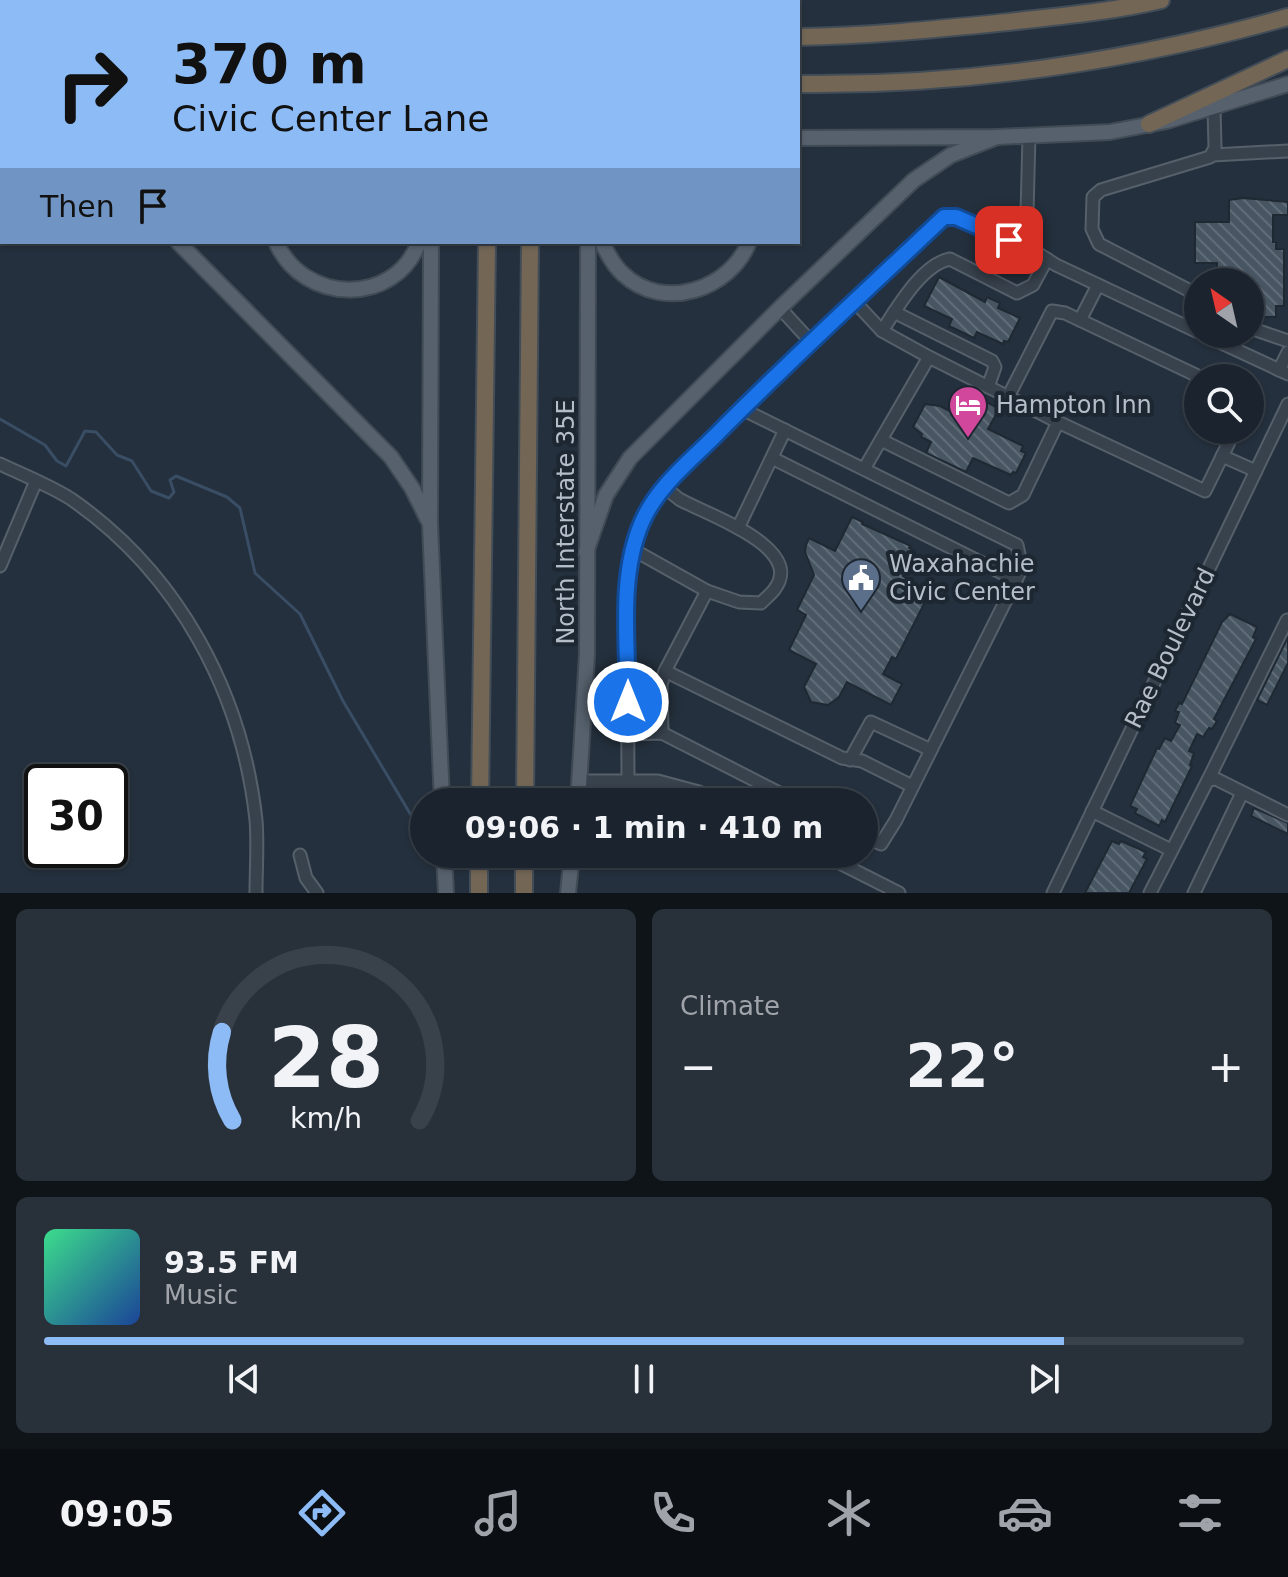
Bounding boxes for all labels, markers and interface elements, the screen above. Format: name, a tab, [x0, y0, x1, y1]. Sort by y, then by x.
text: 370 m	[172, 31, 367, 96]
icon: right	[40, 32, 144, 136]
text: Civic Center Lane	[172, 98, 489, 139]
icon: arrive	[131, 184, 175, 228]
text: Then	[40, 189, 115, 224]
pin	[975, 206, 1043, 274]
icon: arrive	[987, 218, 1031, 262]
north arrow	[1184, 268, 1264, 348]
map controls	[1184, 268, 1264, 444]
button: search	[1184, 364, 1264, 444]
hotel icon: Hampton Inn	[947, 384, 989, 439]
place label: Hampton Inn	[996, 391, 1152, 419]
street label: North Interstate 35E	[552, 399, 580, 645]
place label: Waxahachie Civic Center	[889, 550, 1035, 606]
public building icon: Waxahachie Civic Center	[840, 557, 882, 612]
street label: Rae Boulevard	[1119, 563, 1221, 733]
position arrow	[586, 660, 670, 744]
speed limit sign: 30	[24, 764, 128, 868]
text: 09:06 · 1 min · 410 m	[465, 810, 823, 845]
text: Climate	[680, 991, 780, 1021]
text: 28	[268, 1010, 384, 1107]
text: 22°	[905, 1031, 1019, 1101]
text: −	[680, 1041, 717, 1092]
text: +	[1207, 1041, 1244, 1092]
text: km/h	[290, 1101, 362, 1135]
text: 93.5 FM	[164, 1245, 299, 1280]
text: Music	[164, 1280, 238, 1310]
icon: previous	[222, 1357, 266, 1401]
icon: pause	[622, 1357, 666, 1401]
icon: next	[1022, 1357, 1066, 1401]
icon: directions	[294, 1485, 350, 1541]
icon: music	[470, 1485, 526, 1541]
icon: phone	[645, 1485, 701, 1541]
icon: climate	[821, 1485, 877, 1541]
icon: car	[997, 1485, 1053, 1541]
icon: filters	[1172, 1485, 1228, 1541]
text: 09:05	[60, 1493, 174, 1534]

